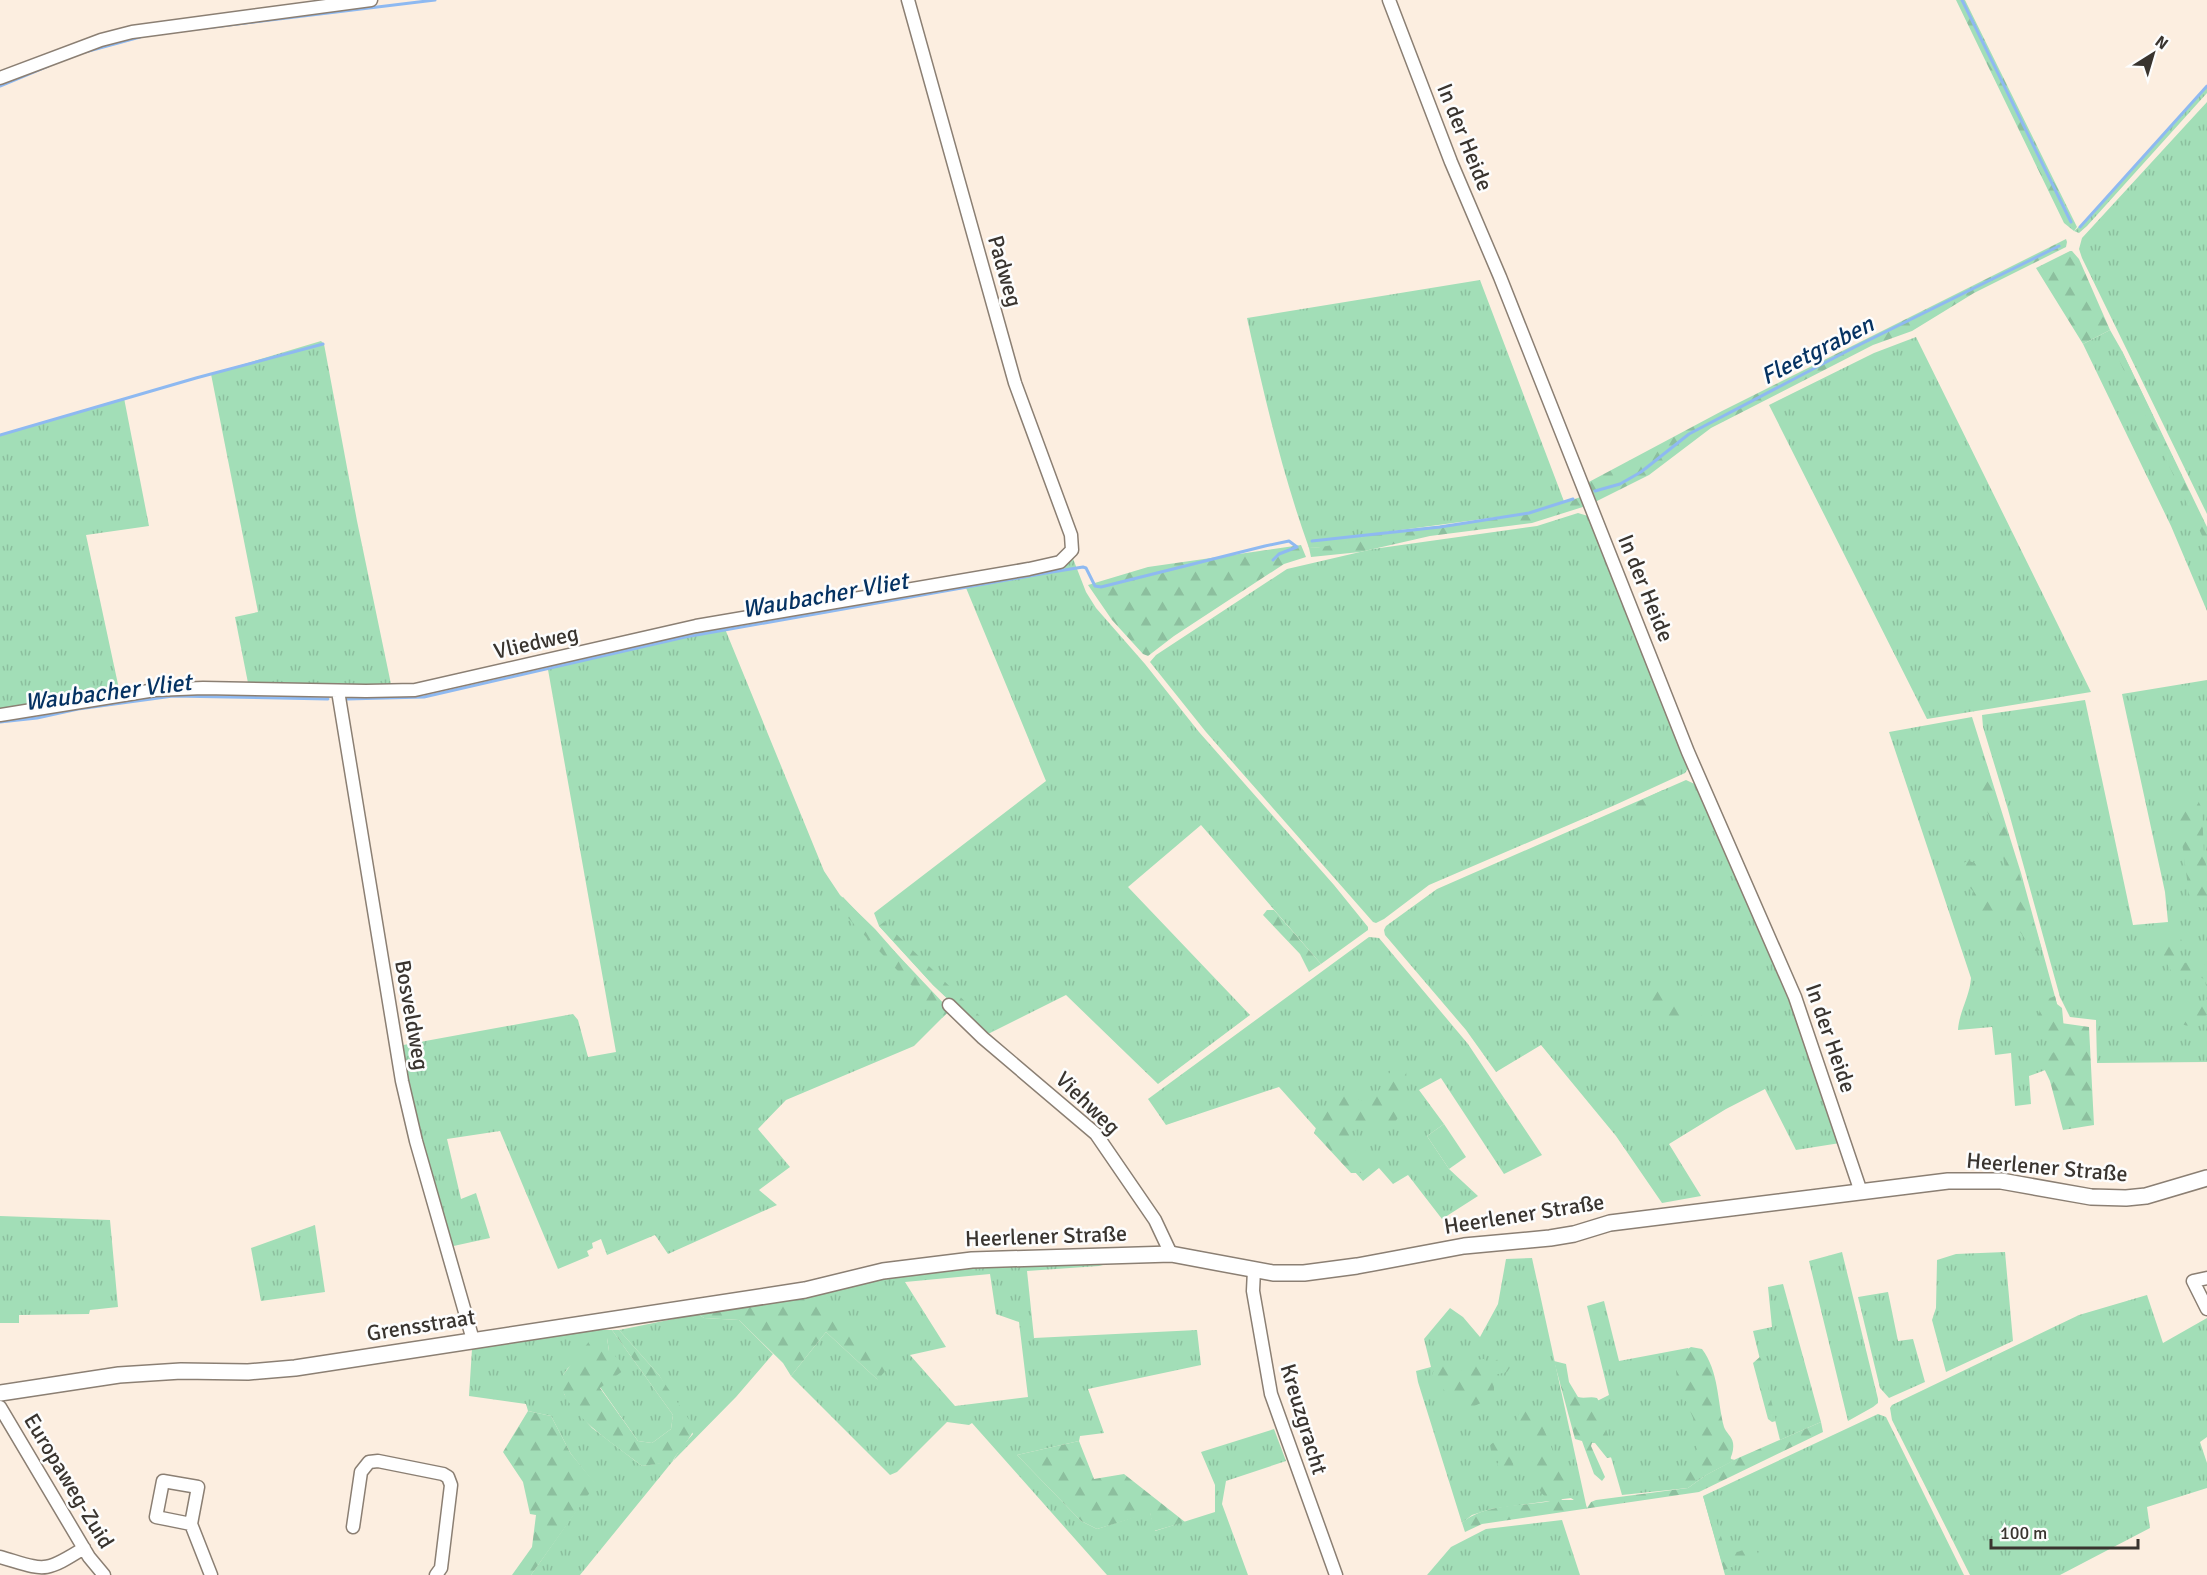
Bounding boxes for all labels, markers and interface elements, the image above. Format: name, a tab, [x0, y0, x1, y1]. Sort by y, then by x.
north arrow	[2123, 24, 2183, 84]
text: N	[2151, 31, 2172, 54]
street label: In der Heide	[1431, 79, 1499, 195]
street label: Padweg	[982, 232, 1028, 310]
water label: Fleetgraben	[1755, 308, 1879, 391]
street label: In der Heide	[1612, 530, 1680, 646]
water label: Waubacher Vliet	[740, 565, 913, 624]
street label: Vliedweg	[491, 619, 581, 665]
water label: Waubacher Vliet	[23, 667, 196, 717]
street label: Bosveldweg	[389, 958, 435, 1072]
street label: In der Heide	[1800, 980, 1862, 1096]
street label: Viehweg	[1050, 1066, 1126, 1140]
street label: Heerlener Straße	[1965, 1146, 2129, 1188]
street label: Heerlener Straße	[1442, 1188, 1606, 1240]
street label: Heerlener Straße	[965, 1220, 1127, 1252]
street label: Grensstraat	[365, 1303, 477, 1347]
street label: Kreuzgracht	[1274, 1360, 1334, 1478]
street label: Europaweg-Zuid	[18, 1409, 120, 1553]
scale bar	[1991, 1512, 2138, 1550]
text: 100 m	[2000, 1522, 2047, 1544]

